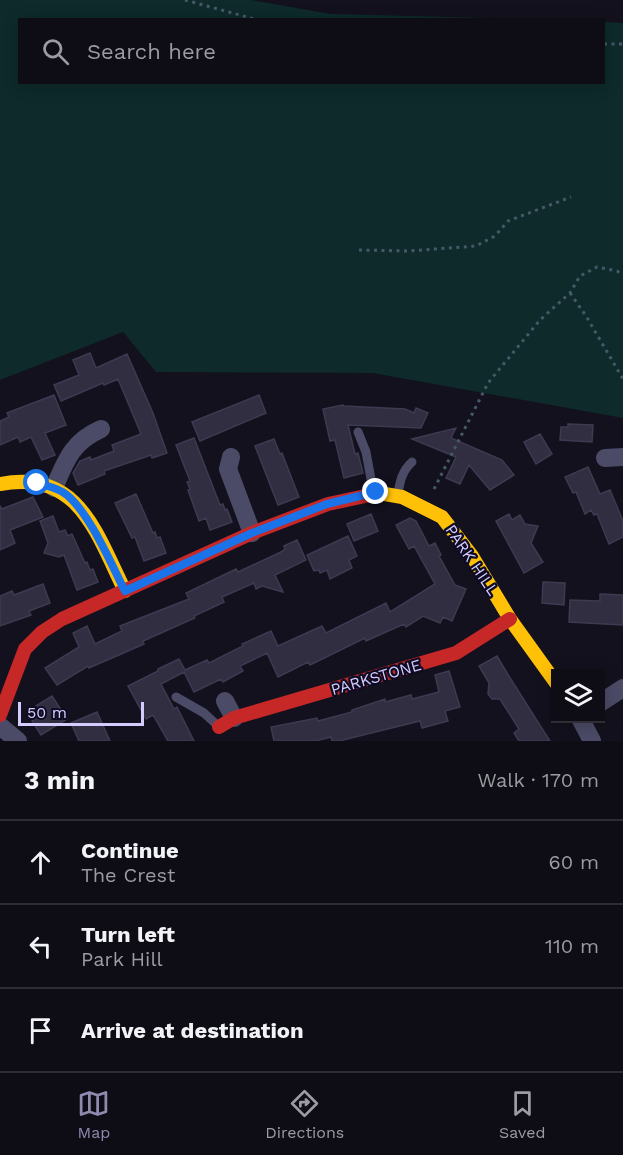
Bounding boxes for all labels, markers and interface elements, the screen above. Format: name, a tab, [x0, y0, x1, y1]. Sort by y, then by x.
search box	[18, 18, 605, 84]
icon: search	[39, 35, 72, 68]
text: Search here	[87, 39, 216, 64]
route start	[23, 469, 49, 495]
route end	[362, 478, 388, 504]
street label: PARK HILL	[441, 521, 503, 599]
street label: PARKSTONE	[329, 655, 423, 699]
map controls	[551, 669, 605, 723]
button: layers	[551, 669, 605, 723]
scale bar	[18, 699, 144, 726]
text: 50 m	[27, 703, 67, 722]
text: 3 min	[24, 765, 95, 795]
text: Walk · 170 m	[478, 768, 599, 792]
text: Continue	[81, 838, 179, 863]
icon: ahead	[24, 846, 57, 879]
text: 60 m	[549, 850, 599, 874]
text: The Crest	[81, 863, 175, 887]
text: Turn left	[81, 922, 175, 947]
icon: left	[24, 930, 57, 963]
text: 110 m	[545, 934, 599, 958]
text: Park Hill	[81, 947, 163, 971]
icon: arrive	[24, 1014, 57, 1047]
text: Arrive at destination	[81, 1018, 304, 1043]
tab: Map	[77, 1087, 110, 1142]
tab: Directions	[265, 1087, 344, 1142]
tab: Saved	[499, 1087, 546, 1142]

